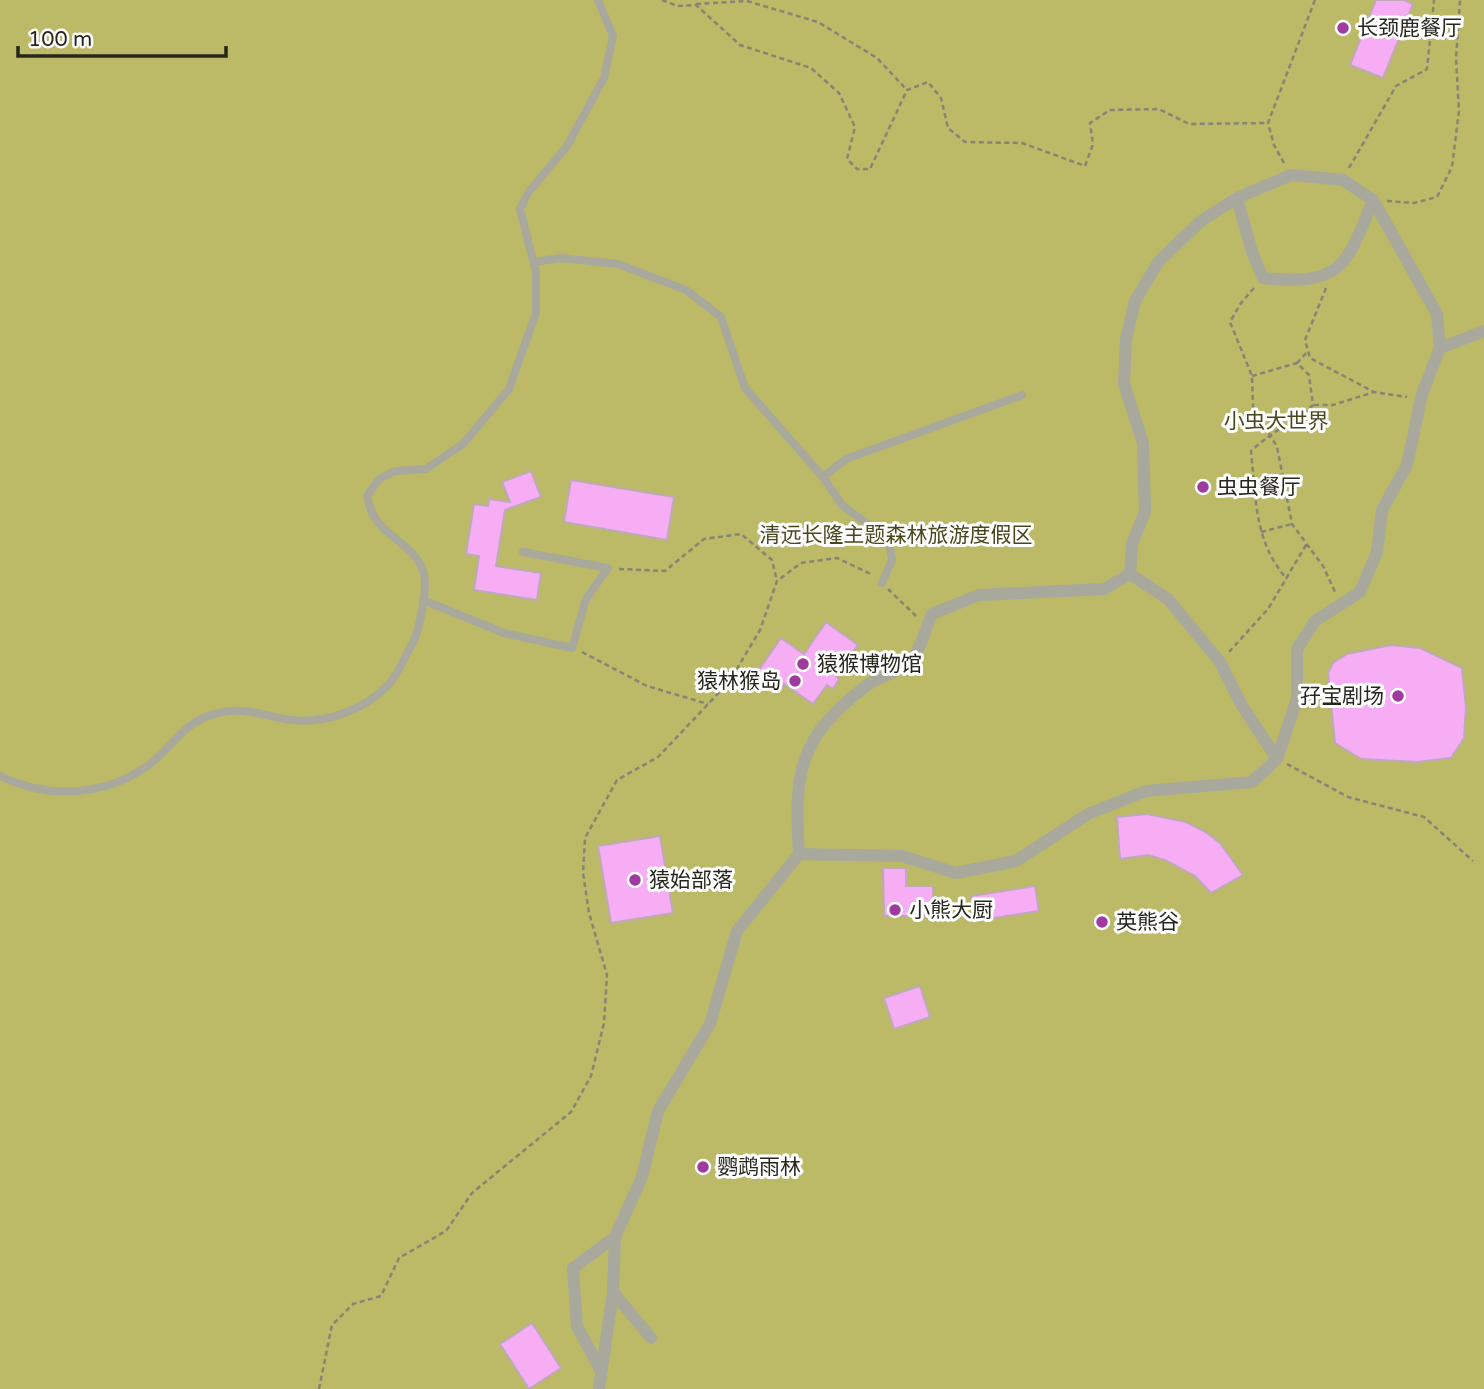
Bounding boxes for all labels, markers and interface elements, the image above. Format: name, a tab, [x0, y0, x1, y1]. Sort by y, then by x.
scale bar	[18, 14, 226, 58]
place label: 长颈鹿餐厅	[1357, 16, 1462, 41]
marker: 长颈鹿餐厅	[1335, 20, 1351, 36]
text: 100 m	[28, 27, 92, 52]
park label: 小虫大世界	[1224, 409, 1329, 434]
place label: 虫虫餐厅	[1217, 475, 1301, 500]
marker: 虫虫餐厅	[1195, 479, 1211, 495]
park label: 清远长隆主题森林旅游度假区	[760, 523, 1033, 548]
place label: 猿猴博物馆	[817, 652, 922, 677]
marker: 猿猴博物馆	[795, 656, 811, 672]
place label: 猿林猴岛	[697, 669, 781, 694]
marker: 猿林猴岛	[787, 673, 803, 689]
place label: 孖宝剧场	[1300, 684, 1384, 709]
marker: 孖宝剧场	[1390, 688, 1406, 704]
place label: 猿始部落	[649, 868, 733, 893]
marker: 猿始部落	[627, 872, 643, 888]
place label: 小熊大厨	[909, 898, 993, 923]
marker: 小熊大厨	[887, 902, 903, 918]
place label: 英熊谷	[1116, 910, 1179, 935]
marker: 英熊谷	[1094, 914, 1110, 930]
place label: 鹦鹉雨林	[717, 1155, 801, 1180]
marker: 鹦鹉雨林	[695, 1159, 711, 1175]

